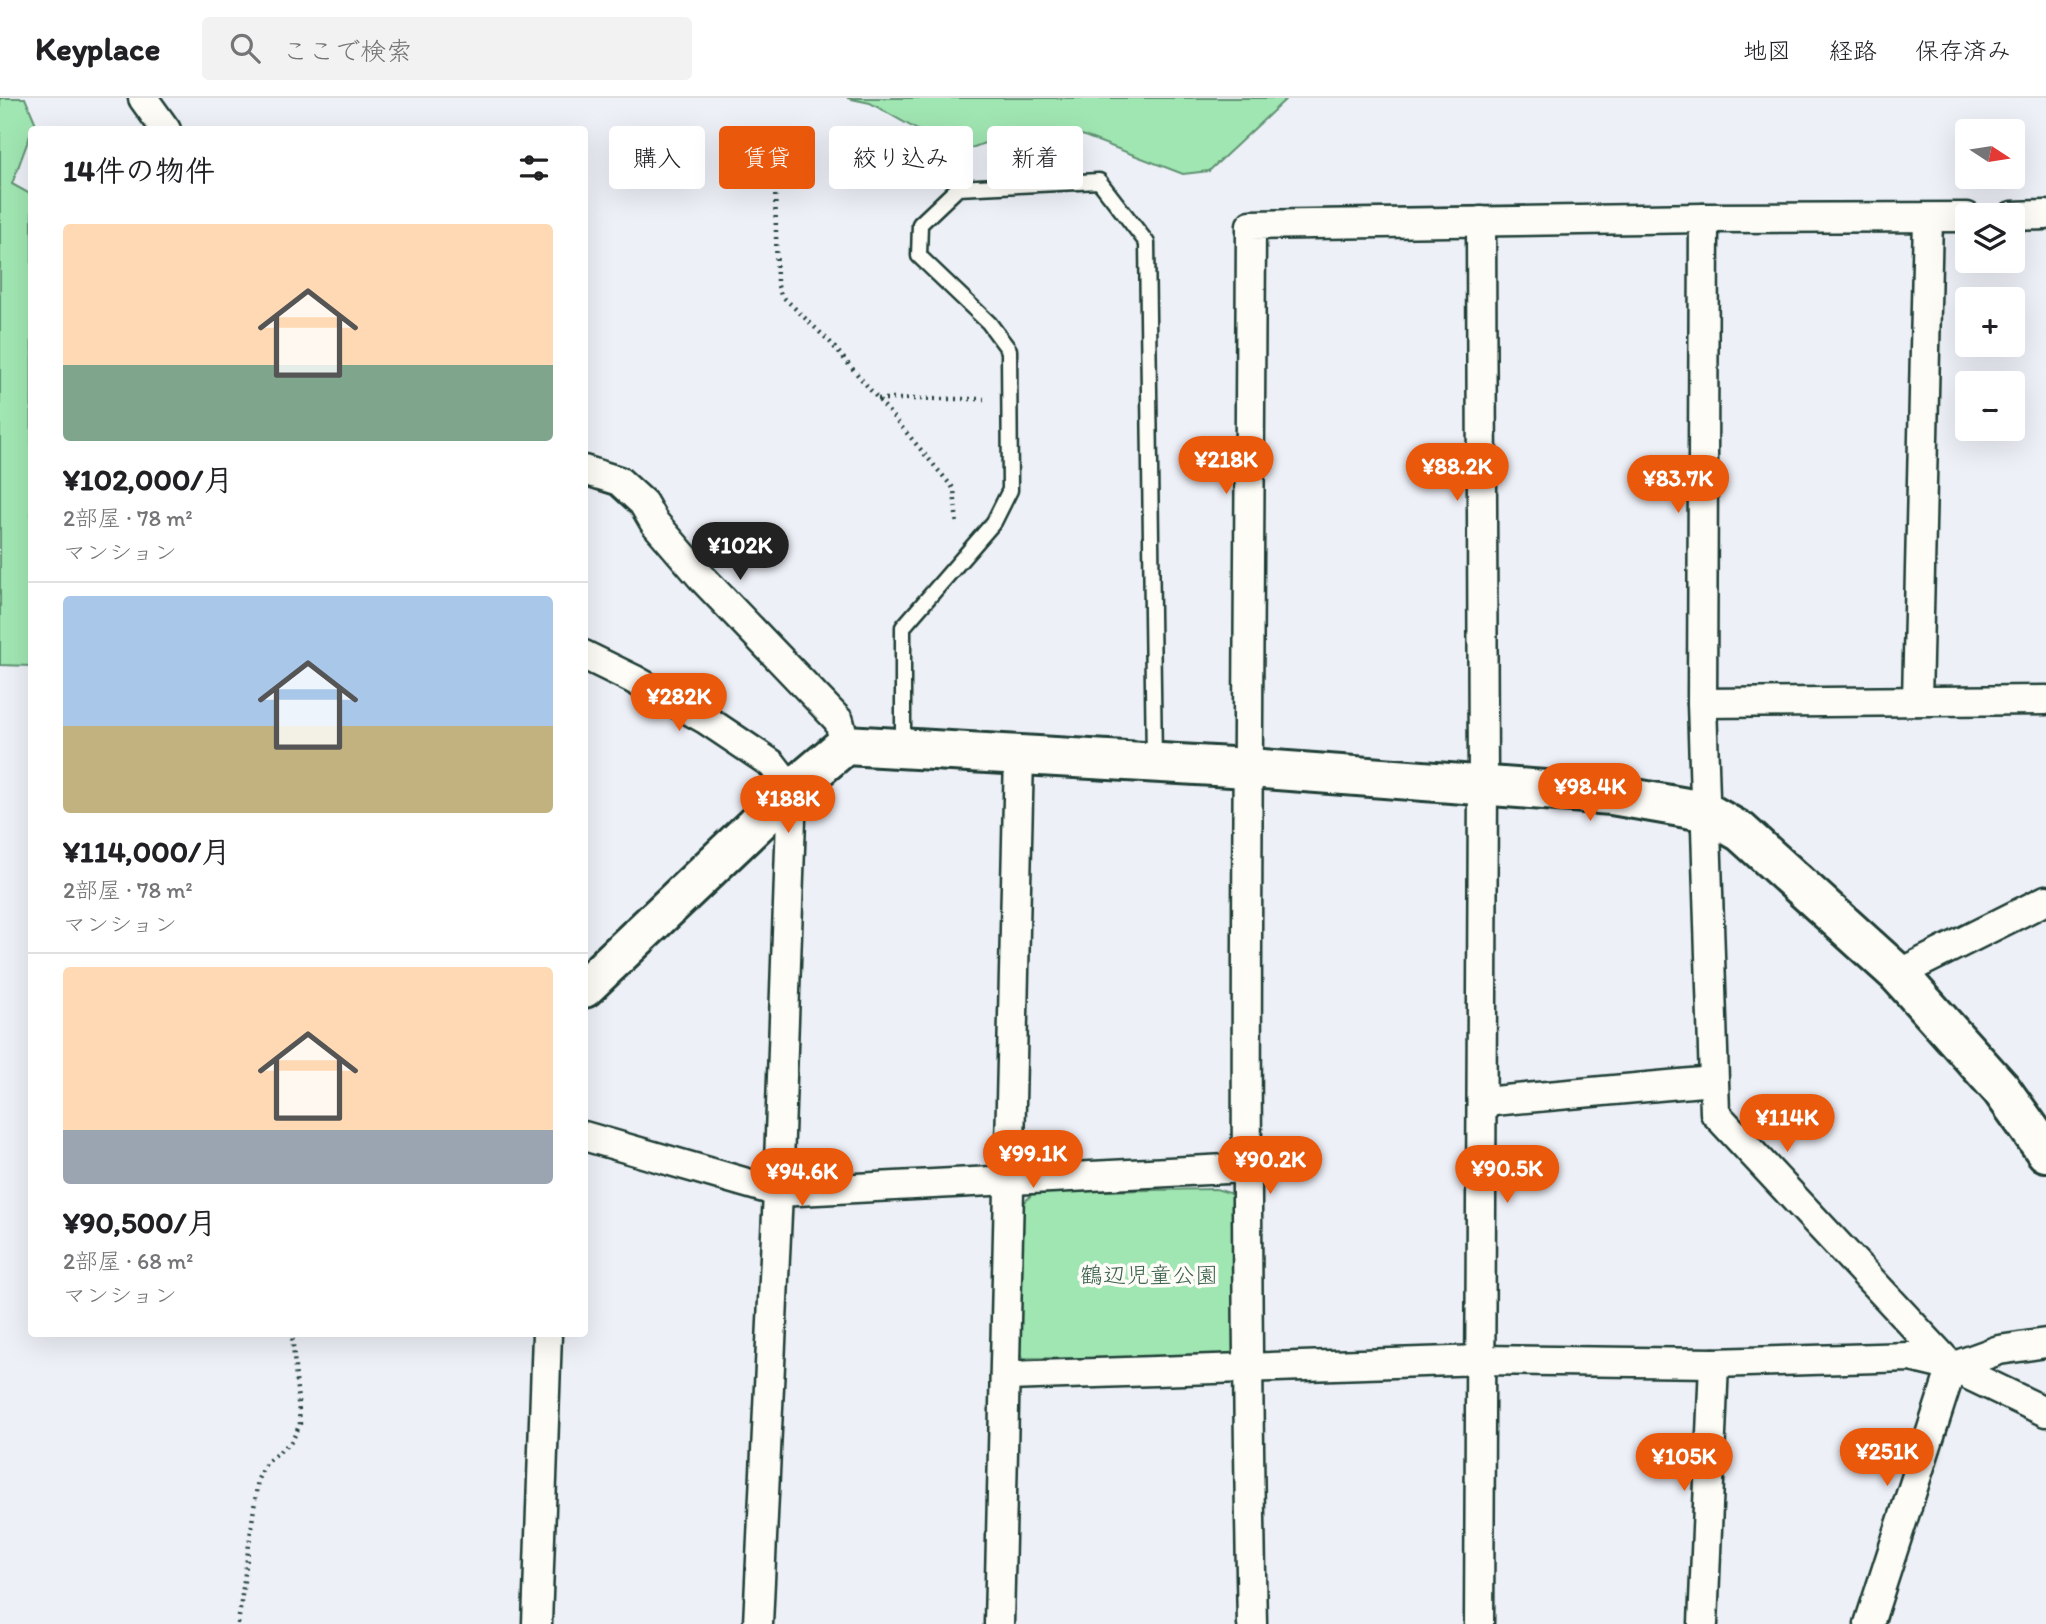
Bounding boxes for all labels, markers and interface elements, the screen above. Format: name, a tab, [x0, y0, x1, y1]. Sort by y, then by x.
search box	[202, 17, 692, 80]
text: Keyplace	[35, 29, 160, 68]
icon: search	[226, 29, 264, 67]
text: ここで検索	[282, 35, 412, 67]
text: 地図	[1743, 36, 1791, 65]
text: 経路	[1829, 36, 1877, 65]
text: 保存済み	[1915, 36, 2011, 65]
north arrow	[1955, 119, 2025, 189]
map controls	[1955, 119, 2025, 441]
chip: 購入	[609, 126, 705, 189]
chip: 賃貸	[719, 126, 815, 189]
chip: 絞り込み	[829, 126, 973, 189]
chip: 新着	[987, 126, 1083, 189]
icon: filters	[515, 149, 553, 187]
text: 14件の物件	[63, 152, 215, 189]
button: layers	[1955, 203, 2025, 273]
icon: home	[245, 270, 371, 396]
button: +	[1955, 287, 2025, 357]
button: −	[1955, 371, 2025, 441]
pin: ¥218K	[1177, 436, 1275, 496]
pin: ¥88.2K	[1400, 444, 1514, 503]
text: ¥218K	[1195, 445, 1257, 473]
text: ¥88.2K	[1422, 452, 1492, 480]
pin: ¥83.7K	[1621, 456, 1735, 515]
text: ¥102,000/月	[63, 461, 233, 498]
text: ¥83.7K	[1643, 464, 1713, 492]
text: 2部屋 · 78 m²	[63, 504, 193, 532]
pin: ¥102K	[691, 522, 789, 582]
text: ¥102K	[708, 531, 772, 559]
text: マンション	[63, 538, 177, 566]
icon: home	[245, 642, 371, 768]
pin: ¥282K	[630, 674, 728, 733]
text: ¥282K	[647, 682, 711, 710]
pin: ¥98.4K	[1533, 764, 1647, 823]
text: ¥98.4K	[1554, 772, 1626, 800]
pin: ¥188K	[739, 776, 837, 835]
text: ¥188K	[756, 784, 820, 812]
text: ¥114,000/月	[63, 833, 231, 870]
text: 2部屋 · 78 m²	[63, 876, 193, 904]
text: マンション	[63, 910, 177, 938]
icon: home	[245, 1013, 371, 1139]
pin: ¥114K	[1738, 1094, 1836, 1154]
text: ¥114K	[1756, 1103, 1818, 1131]
pin: ¥99.1K	[976, 1130, 1090, 1190]
pin: ¥90.2K	[1213, 1136, 1327, 1196]
text: ¥99.1K	[999, 1139, 1067, 1167]
text: ¥90.2K	[1234, 1145, 1306, 1173]
pin: ¥90.5K	[1450, 1146, 1564, 1205]
pin: ¥94.6K	[745, 1148, 859, 1208]
text: ¥90.5K	[1471, 1154, 1543, 1182]
text: ¥94.6K	[766, 1157, 838, 1185]
text: ¥90,500/月	[63, 1204, 216, 1241]
text: 2部屋 · 68 m²	[63, 1247, 193, 1275]
park label: 鶴辺児童公園	[1080, 1261, 1218, 1289]
text: マンション	[63, 1281, 177, 1309]
pin: ¥251K	[1838, 1428, 1936, 1488]
pin: ¥105K	[1635, 1434, 1733, 1493]
text: ¥251K	[1856, 1437, 1918, 1465]
text: ¥105K	[1652, 1442, 1716, 1470]

